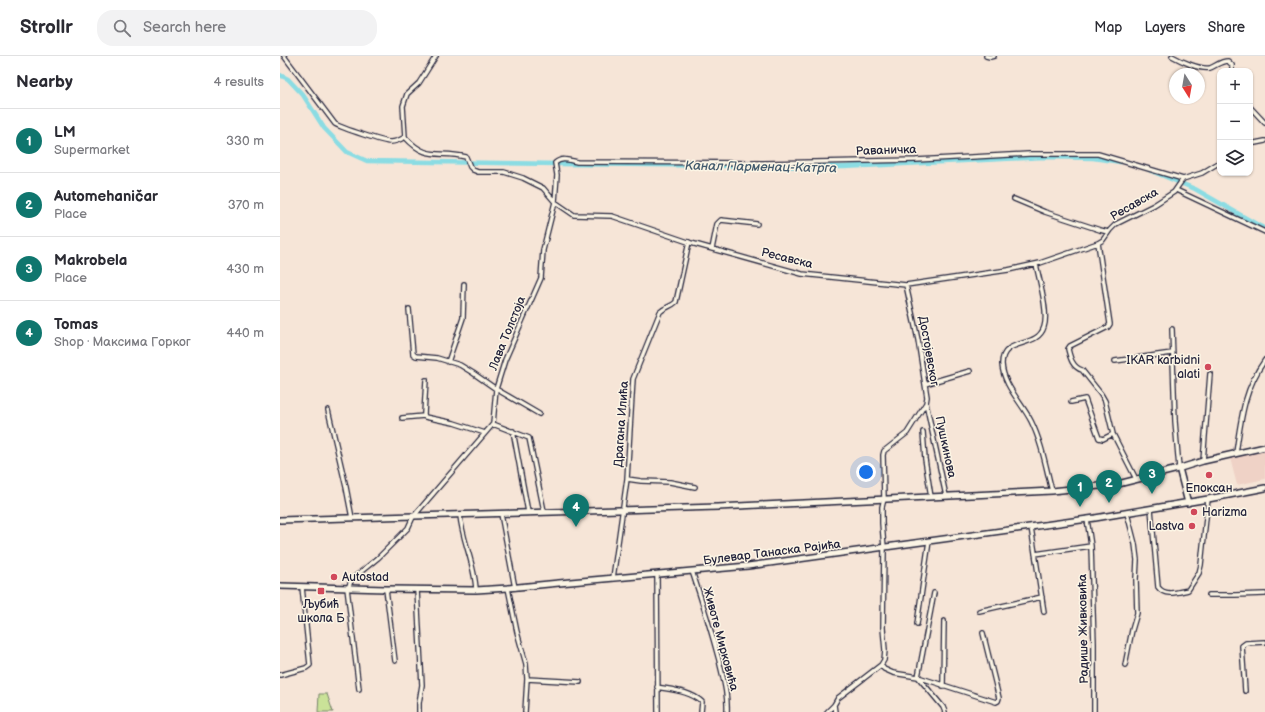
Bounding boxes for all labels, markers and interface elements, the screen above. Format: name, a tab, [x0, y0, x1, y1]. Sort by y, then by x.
search box	[97, 10, 377, 46]
text: Strollr	[20, 16, 73, 39]
icon: search	[111, 17, 133, 39]
text: Search here	[143, 18, 226, 37]
text: Map	[1094, 19, 1122, 36]
text: Layers	[1144, 19, 1186, 36]
text: Share	[1208, 19, 1245, 36]
north arrow	[1169, 68, 1205, 104]
map controls	[1217, 68, 1253, 176]
button: +	[1217, 68, 1253, 104]
text: Nearby	[16, 72, 73, 92]
text: 4 results	[214, 74, 264, 90]
button: −	[1217, 104, 1253, 140]
text: LM	[54, 123, 76, 142]
text: 1	[26, 133, 32, 149]
text: 330 m	[226, 133, 264, 149]
button: layers	[1217, 140, 1253, 176]
text: Supermarket	[54, 142, 130, 158]
street label: Раваничка	[855, 142, 917, 159]
water label: Канал Парменац-Катрга	[685, 158, 838, 176]
street label: Ресавска	[1108, 185, 1161, 224]
text: Automehaničar	[54, 187, 158, 206]
text: 2	[25, 197, 33, 213]
text: 370 m	[228, 197, 264, 213]
text: Place	[54, 206, 87, 222]
street label: Ресавска	[759, 245, 814, 272]
text: Makrobela	[54, 251, 127, 270]
text: 3	[25, 261, 33, 277]
text: 430 m	[226, 261, 264, 277]
text: Place	[54, 270, 87, 286]
street label: Лава Толстоја	[485, 294, 529, 373]
text: Tomas	[54, 315, 98, 334]
street label: Достојевског	[915, 315, 942, 388]
text: 4	[25, 325, 33, 341]
text: 440 m	[226, 325, 264, 341]
text: Shop · Максима Горког	[54, 334, 191, 350]
place label: IKAR karbidni alati	[1127, 353, 1200, 382]
marker: IKAR karbidni alati	[1203, 362, 1213, 372]
street label: Драгана Илића	[611, 380, 632, 468]
street label: Пушкинова	[932, 415, 959, 480]
pin: 3	[1139, 461, 1165, 494]
your location	[856, 462, 876, 482]
pin: 2	[1096, 470, 1122, 503]
marker: Епоксан	[1204, 470, 1214, 480]
pin: 1	[1067, 474, 1093, 507]
place label: Епоксан	[1186, 481, 1232, 496]
pin: 4	[563, 494, 589, 527]
place label: Harizma	[1202, 505, 1247, 520]
marker: Harizma	[1189, 507, 1199, 517]
place label: Lastva	[1149, 519, 1184, 534]
marker: Lastva	[1187, 521, 1197, 531]
street label: Булевар Танаска Рајића	[703, 537, 842, 568]
place label: Autostad	[342, 570, 389, 585]
marker: Autostad	[329, 572, 339, 582]
street label: Радише Живковића	[1075, 574, 1092, 684]
marker: Љубић школа Б	[316, 586, 326, 596]
street label: Животе Мирковића	[699, 586, 742, 693]
place label: Љубић школа Б	[297, 597, 345, 626]

